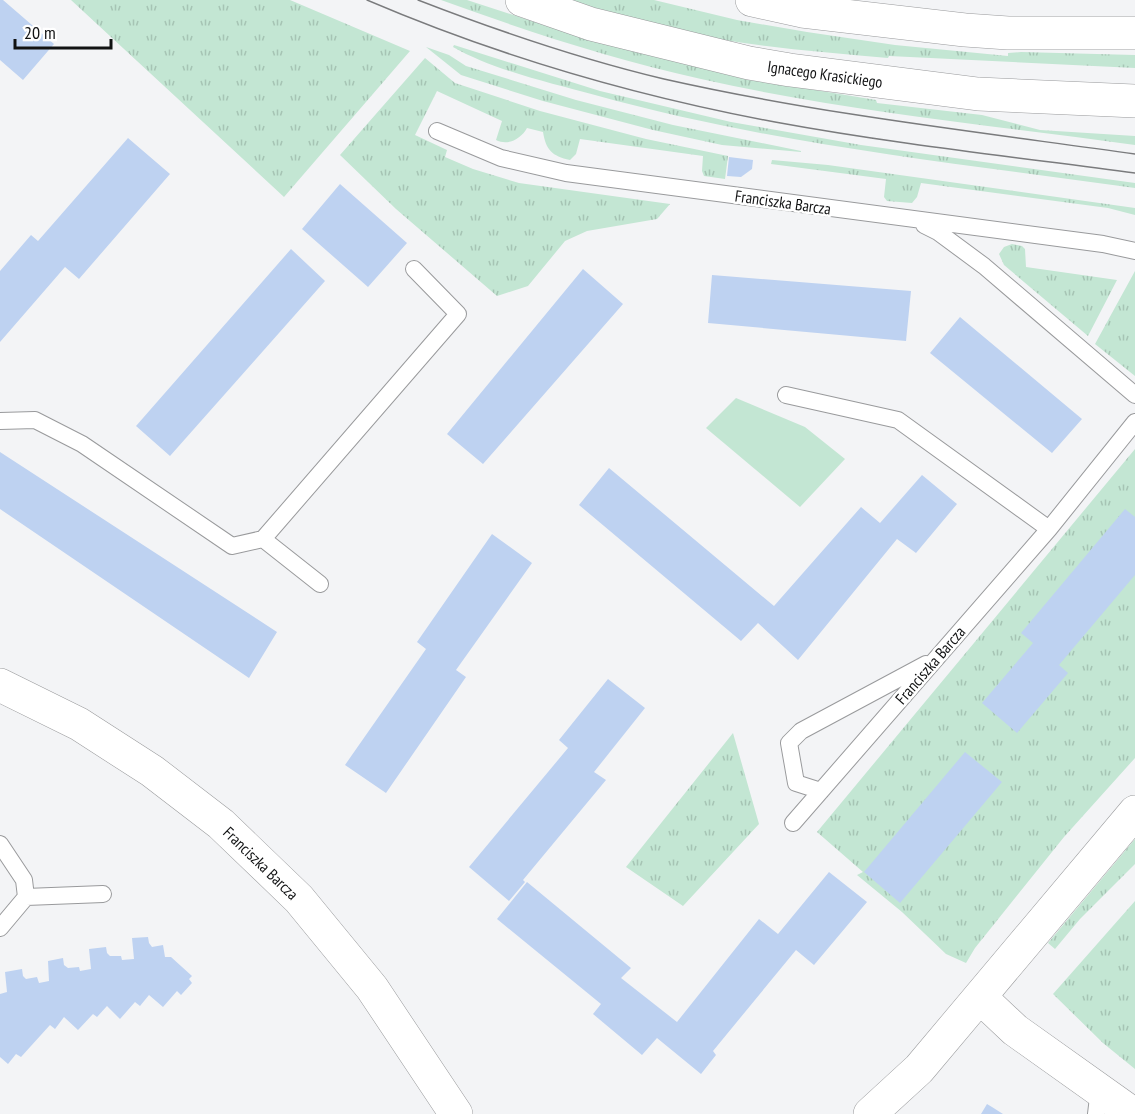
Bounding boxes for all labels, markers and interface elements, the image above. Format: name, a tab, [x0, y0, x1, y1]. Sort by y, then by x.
scale bar	[15, 12, 111, 50]
text: 20 m	[24, 21, 56, 44]
street label: Ignacego Krasickiego	[766, 56, 884, 92]
street label: Franciszka Barcza	[734, 185, 832, 219]
street label: Franciszka Barcza	[891, 622, 969, 708]
street label: Franciszka Barcza	[219, 822, 303, 904]

